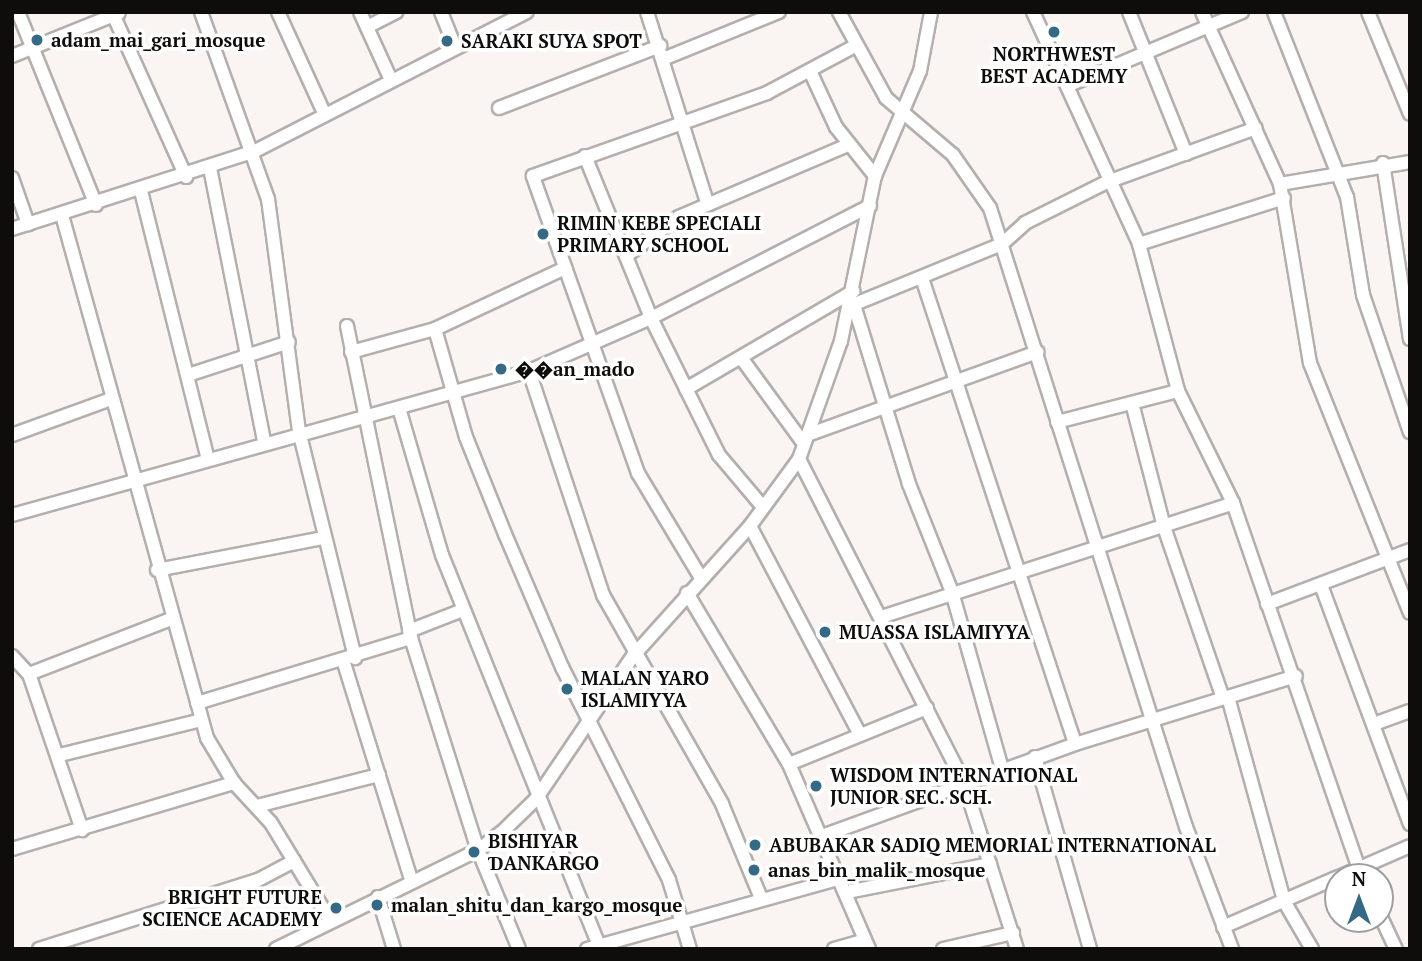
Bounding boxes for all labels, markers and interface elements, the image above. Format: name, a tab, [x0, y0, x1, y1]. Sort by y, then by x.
marker: NORTHWEST BEST ACADEMY	[1046, 24, 1062, 40]
place label: adam_mai_gari_mosque	[51, 29, 265, 51]
place label: SARAKI SUYA SPOT	[461, 30, 642, 52]
marker: adam_mai_gari_mosque	[29, 32, 45, 48]
marker: SARAKI SUYA SPOT	[439, 33, 455, 49]
place label: NORTHWEST BEST ACADEMY	[980, 43, 1128, 87]
place label: RIMIN KEBE SPECIALI PRIMARY SCHOOL	[557, 212, 761, 256]
marker: RIMIN KEBE SPECIALI PRIMARY SCHOOL	[535, 226, 551, 242]
place label: ��an_mado	[515, 358, 634, 380]
marker: ��an_mado	[493, 361, 509, 377]
place label: MUASSA ISLAMIYYA	[839, 621, 1030, 643]
marker: MUASSA ISLAMIYYA	[817, 624, 833, 640]
place label: MALAN YARO ISLAMIYYA	[581, 667, 709, 711]
marker: MALAN YARO ISLAMIYYA	[559, 681, 575, 697]
place label: WISDOM INTERNATIONAL JUNIOR SEC. SCH.	[830, 764, 1077, 808]
marker: WISDOM INTERNATIONAL JUNIOR SEC. SCH.	[808, 778, 824, 794]
place label: BISHIYAR ƊANKARGO	[488, 830, 599, 874]
place label: ABUBAKAR SADIQ MEMORIAL INTERNATIONAL	[769, 834, 1216, 856]
marker: ABUBAKAR SADIQ MEMORIAL INTERNATIONAL	[747, 837, 763, 853]
marker: BISHIYAR ƊANKARGO	[466, 844, 482, 860]
place label: anas_bin_malik_mosque	[768, 859, 986, 881]
marker: anas_bin_malik_mosque	[746, 862, 762, 878]
north arrow	[1324, 863, 1394, 933]
text: N	[1352, 866, 1366, 891]
place label: BRIGHT FUTURE SCIENCE ACADEMY	[142, 886, 322, 930]
place label: malan_shitu_dan_kargo_mosque	[391, 894, 683, 916]
marker: malan_shitu_dan_kargo_mosque	[369, 897, 385, 913]
marker: BRIGHT FUTURE SCIENCE ACADEMY	[328, 900, 344, 916]

